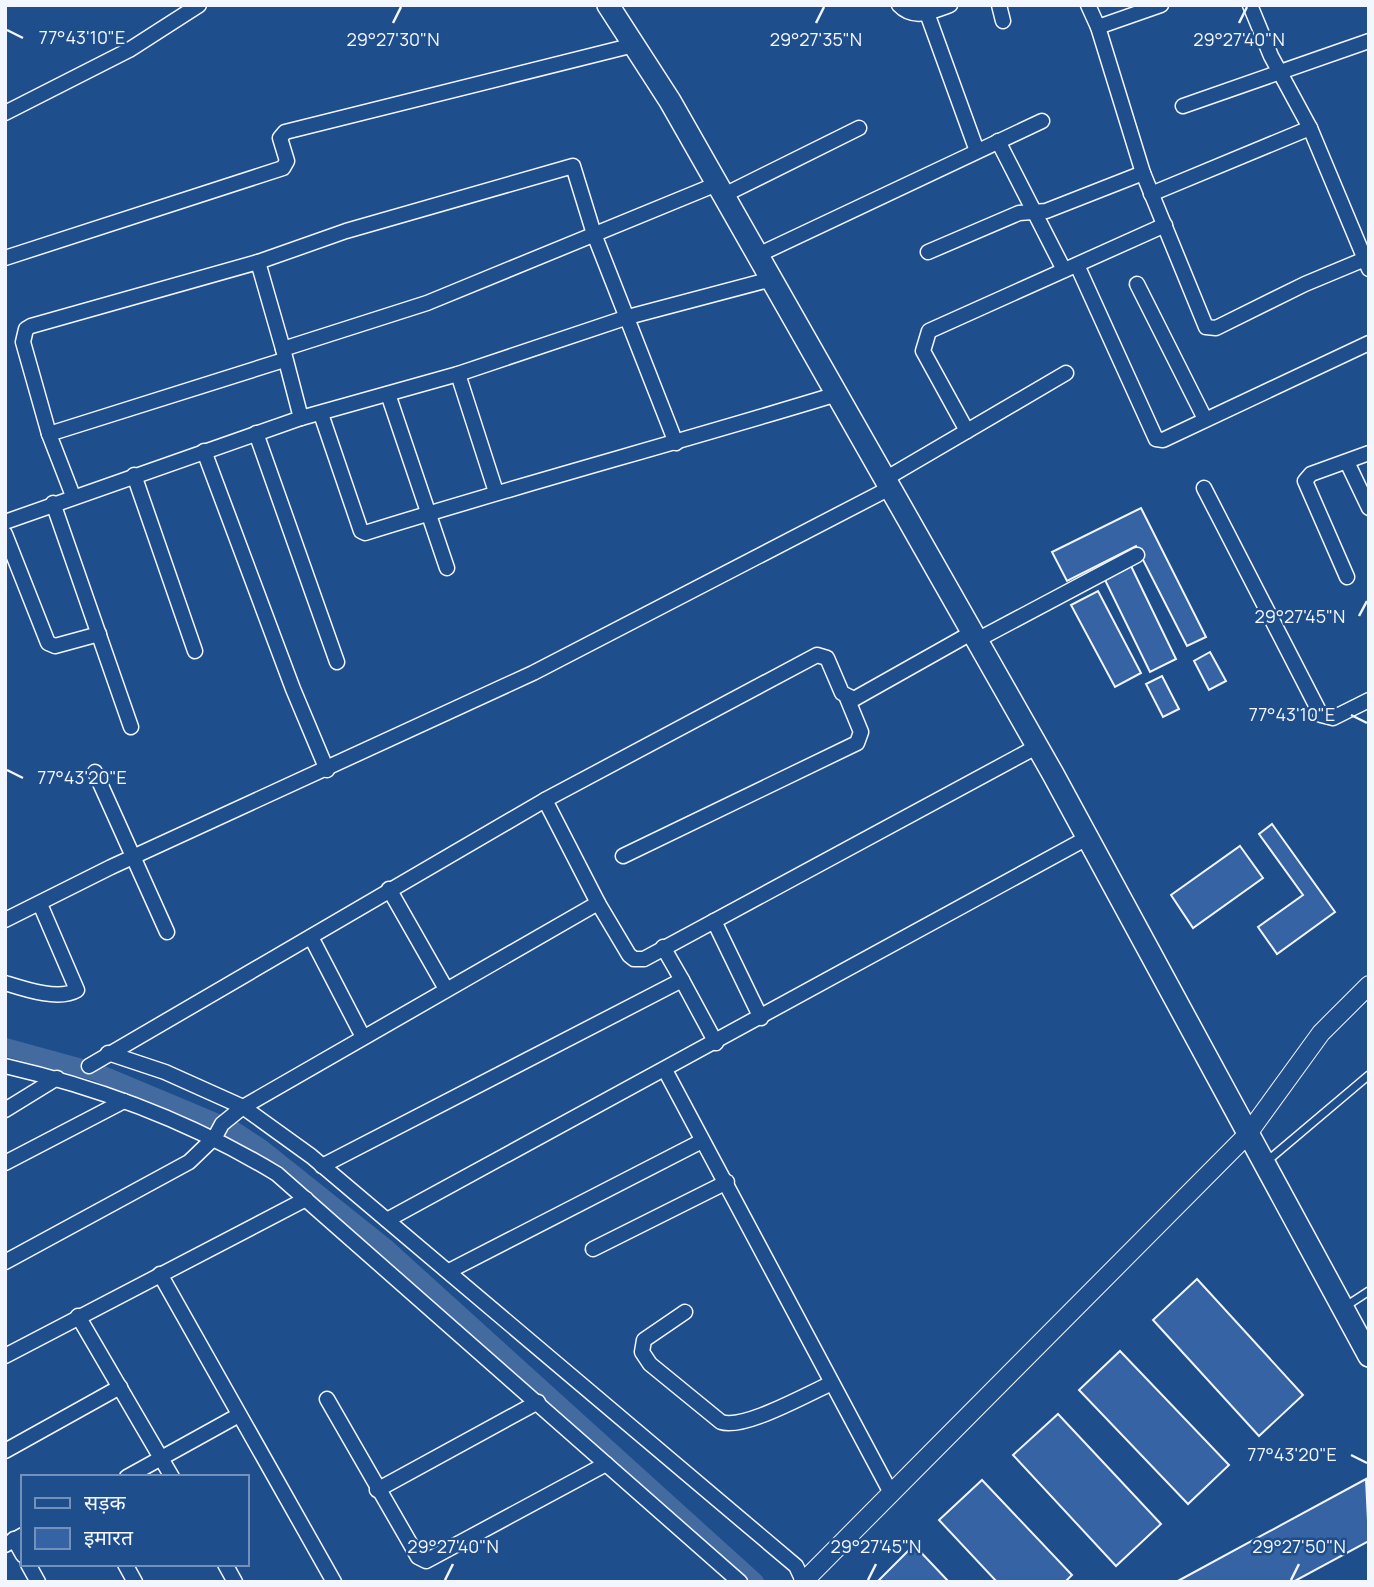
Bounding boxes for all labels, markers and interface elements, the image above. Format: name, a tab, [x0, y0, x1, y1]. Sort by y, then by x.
text: 77°43'10"E	[39, 25, 125, 49]
text: 29°27'30"N	[347, 27, 439, 51]
text: 29°27'35"N	[770, 27, 862, 51]
text: 29°27'40"N	[1193, 27, 1285, 51]
text: 29°27'45"N	[1255, 604, 1345, 628]
text: 77°43'10"E	[1249, 702, 1335, 726]
text: 77°43'20"E	[37, 765, 127, 789]
text: 77°43'20"E	[1247, 1442, 1337, 1466]
legend	[21, 1475, 248, 1566]
text: सड़क	[84, 1488, 126, 1516]
text: इमारत	[84, 1523, 134, 1551]
text: 29°27'40"N	[407, 1534, 499, 1558]
text: 29°27'45"N	[831, 1534, 921, 1558]
text: 29°27'50"N	[1252, 1534, 1346, 1558]

